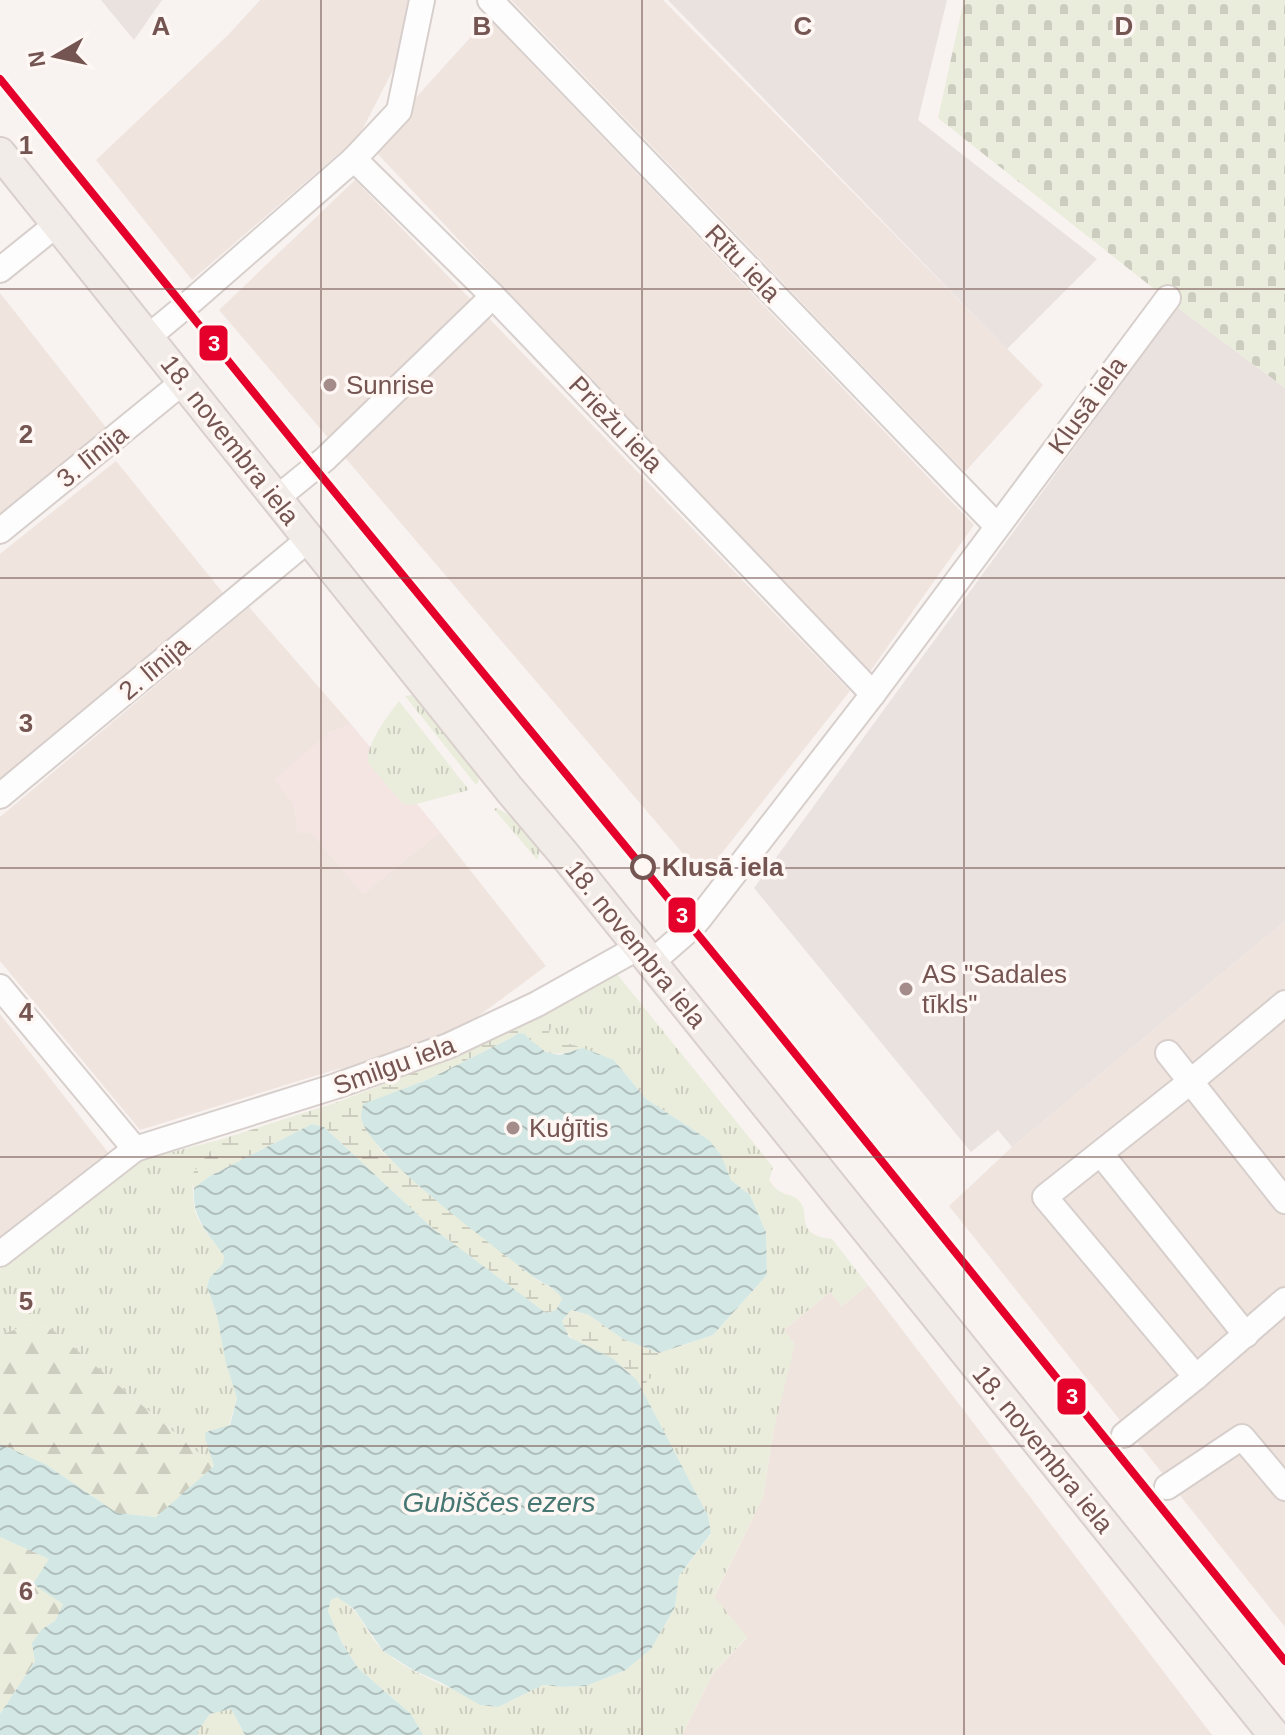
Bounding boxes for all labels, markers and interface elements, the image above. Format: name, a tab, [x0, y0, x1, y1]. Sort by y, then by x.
text: A	[152, 11, 171, 41]
text: B	[473, 11, 491, 41]
text: C	[794, 11, 813, 41]
text: D	[1115, 11, 1133, 41]
north arrow	[16, 16, 96, 96]
text: N	[23, 49, 50, 69]
text: 1	[19, 130, 33, 160]
street label: Rītu iela	[699, 218, 787, 308]
line badge: 3	[198, 324, 229, 362]
text: 3	[208, 331, 220, 356]
street label: 18. novembra iela	[155, 349, 306, 531]
street label: Klusā iela	[1042, 350, 1133, 459]
place label: Sunrise	[346, 370, 434, 400]
street label: Priežu iela	[563, 370, 669, 478]
marker: Sunrise	[321, 376, 339, 394]
street label: 3. līnija	[51, 418, 134, 494]
text: 2	[19, 419, 33, 449]
street label: 2. līnija	[113, 630, 196, 706]
text: 3	[19, 708, 33, 738]
place label: Klusā iela	[662, 852, 784, 882]
street label: 18. novembra iela	[559, 854, 713, 1034]
marker: Klusā iela	[631, 855, 655, 879]
line badge: 3	[667, 896, 697, 934]
text: 3	[676, 903, 688, 928]
place label: AS "Sadales tīkls"	[922, 959, 1067, 1019]
marker: AS "Sadales tīkls"	[897, 980, 915, 998]
text: 4	[19, 997, 34, 1027]
street label: Smilgu iela	[329, 1029, 459, 1101]
place label: Kuģītis	[529, 1113, 609, 1143]
marker: Kuģītis	[504, 1119, 522, 1137]
text: 5	[19, 1286, 33, 1316]
street label: 18. novembra iela	[966, 1359, 1120, 1539]
line badge: 3	[1056, 1377, 1087, 1416]
text: 3	[1066, 1384, 1078, 1409]
water label: Gubiščes ezers	[403, 1487, 595, 1518]
text: 6	[19, 1576, 33, 1606]

